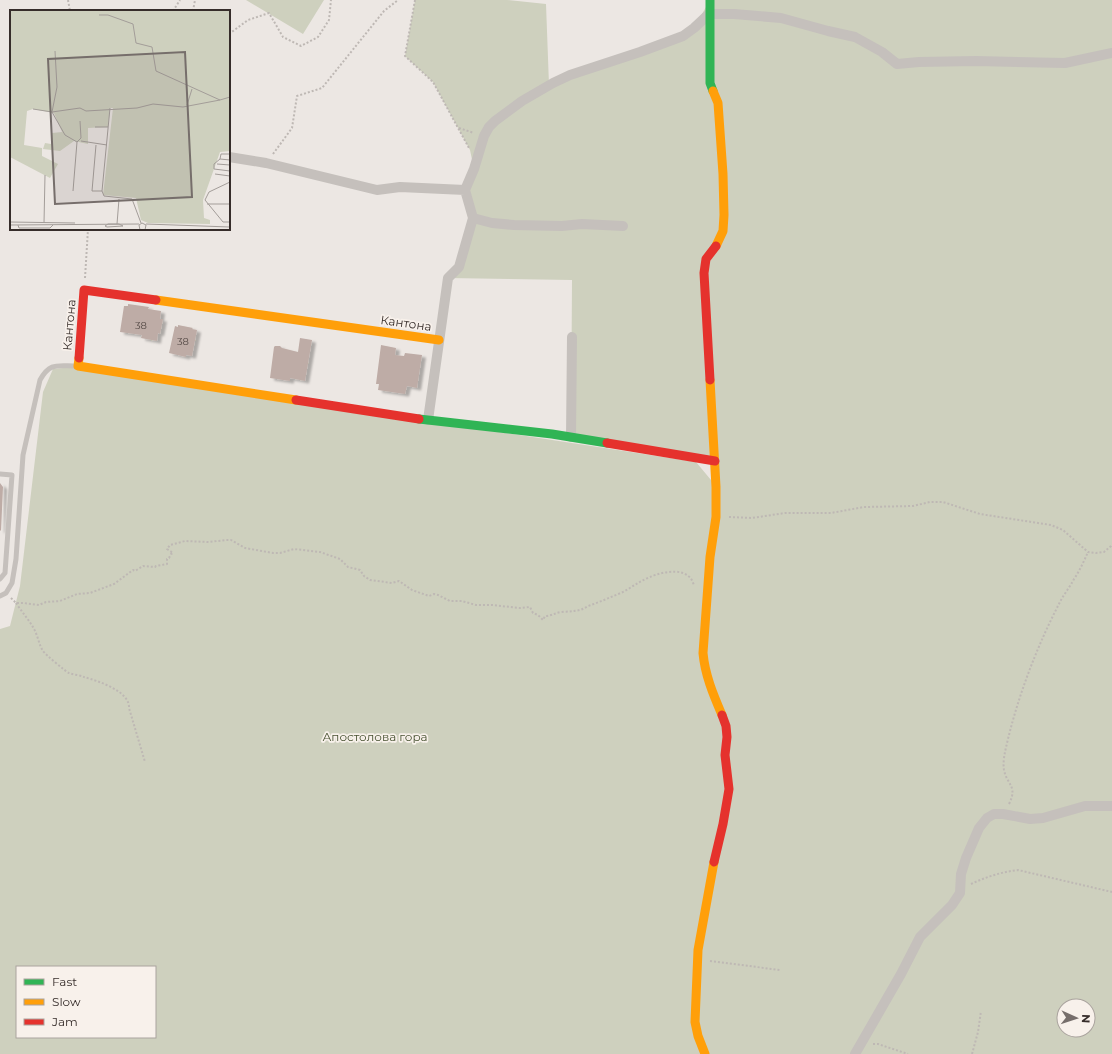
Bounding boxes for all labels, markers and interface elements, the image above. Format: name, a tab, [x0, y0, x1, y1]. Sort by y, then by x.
inset map	[10, 10, 230, 230]
street label: Кантона	[59, 299, 79, 351]
street label: Кантона	[379, 312, 433, 334]
house number: 38	[135, 319, 147, 332]
house number: 38	[177, 335, 189, 348]
park label: Апостолова гора	[322, 729, 428, 744]
legend	[16, 966, 156, 1038]
text: Fast	[52, 974, 77, 989]
text: Slow	[52, 994, 81, 1009]
north arrow	[1056, 998, 1096, 1038]
text: Jam	[51, 1014, 78, 1029]
text: N	[1079, 1014, 1093, 1023]

